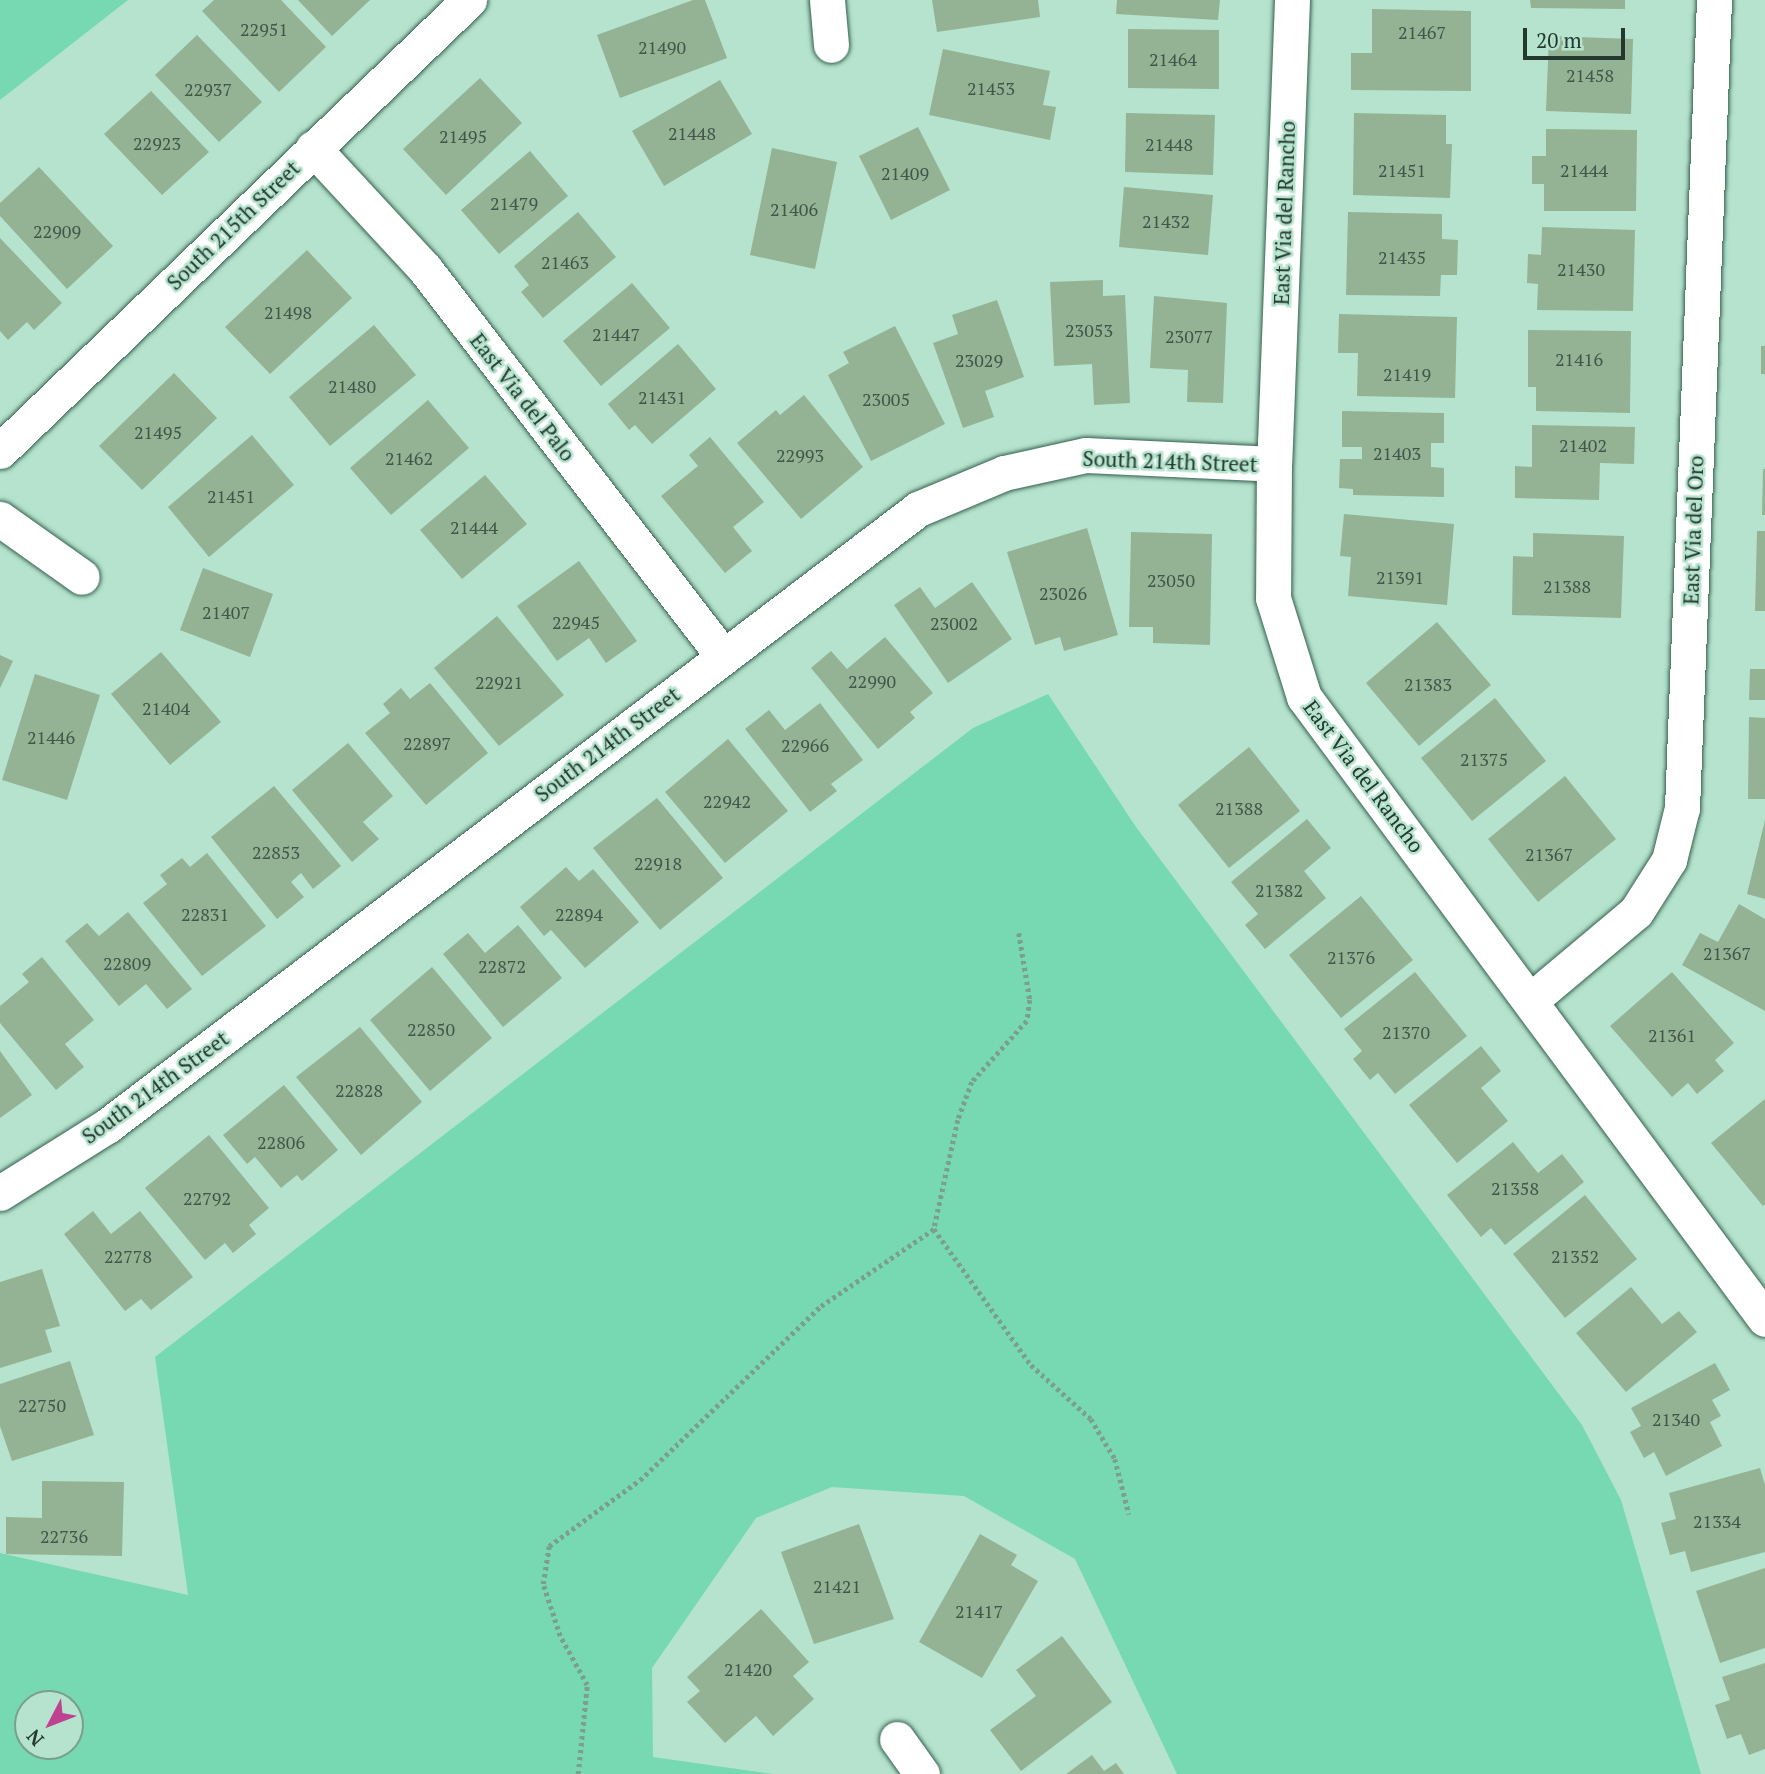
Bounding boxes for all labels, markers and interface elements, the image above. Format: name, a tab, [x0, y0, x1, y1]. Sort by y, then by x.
scale bar	[1527, 14, 1628, 58]
house number: 22951	[240, 18, 288, 40]
house number: 21467	[1398, 21, 1446, 43]
text: 20 m	[1536, 26, 1582, 54]
house number: 21490	[638, 36, 686, 58]
house number: 21464	[1149, 48, 1197, 70]
house number: 21458	[1566, 64, 1614, 86]
house number: 21453	[967, 77, 1015, 99]
house number: 22937	[184, 78, 232, 100]
street label: East Via del Rancho	[1268, 120, 1300, 306]
house number: 21448	[668, 122, 716, 144]
house number: 21495	[439, 125, 487, 147]
house number: 22923	[133, 132, 181, 154]
house number: 21448	[1145, 133, 1193, 155]
street label: South 215th Street	[161, 155, 305, 295]
house number: 21451	[1378, 159, 1426, 181]
house number: 21444	[1560, 159, 1608, 181]
house number: 21409	[881, 162, 929, 184]
house number: 21479	[490, 192, 538, 214]
house number: 21406	[770, 198, 818, 220]
house number: 21432	[1142, 210, 1190, 232]
house number: 22909	[33, 220, 81, 242]
house number: 21435	[1378, 246, 1426, 268]
house number: 21463	[541, 251, 589, 273]
house number: 21430	[1557, 258, 1605, 280]
house number: 21498	[264, 301, 312, 323]
house number: 23053	[1065, 319, 1113, 341]
house number: 21447	[592, 323, 640, 345]
house number: 23077	[1165, 325, 1213, 347]
street label: East Via del Palo	[465, 328, 581, 466]
house number: 21416	[1555, 348, 1603, 370]
house number: 23029	[955, 349, 1003, 371]
house number: 21419	[1383, 363, 1431, 385]
house number: 21480	[328, 375, 376, 397]
house number: 21431	[638, 386, 686, 408]
house number: 23005	[862, 388, 910, 410]
house number: 21495	[134, 421, 182, 443]
house number: 21402	[1559, 434, 1607, 456]
house number: 21403	[1373, 442, 1421, 464]
house number: 22993	[776, 444, 824, 466]
street label: South 214th Street	[1082, 445, 1258, 477]
house number: 21462	[385, 447, 433, 469]
street label: East Via del Oro	[1678, 455, 1708, 605]
house number: 21451	[207, 485, 255, 507]
house number: 21444	[450, 516, 498, 538]
house number: 21391	[1376, 566, 1424, 588]
house number: 23050	[1147, 569, 1195, 591]
house number: 21388	[1543, 575, 1591, 597]
house number: 23026	[1039, 582, 1087, 604]
house number: 21407	[202, 601, 250, 623]
house number: 22945	[552, 611, 600, 633]
house number: 23002	[930, 612, 978, 634]
house number: 22990	[848, 670, 896, 692]
house number: 22921	[475, 671, 523, 693]
house number: 21383	[1404, 673, 1452, 695]
street label: South 214th Street	[530, 681, 684, 807]
street label: East Via del Rancho	[1298, 695, 1430, 857]
house number: 21404	[142, 697, 190, 719]
house number: 21446	[27, 726, 75, 748]
house number: 22897	[403, 732, 451, 754]
house number: 22966	[781, 734, 829, 756]
house number: 21375	[1460, 748, 1508, 770]
house number: 22942	[703, 790, 751, 812]
house number: 21388	[1215, 797, 1263, 819]
house number: 22853	[252, 841, 300, 863]
house number: 21367	[1525, 843, 1573, 865]
house number: 22918	[634, 852, 682, 874]
house number: 21382	[1255, 879, 1303, 901]
house number: 22831	[181, 903, 229, 925]
house number: 22894	[555, 903, 603, 925]
house number: 21367	[1703, 942, 1751, 964]
house number: 21376	[1327, 946, 1375, 968]
house number: 22809	[103, 952, 151, 974]
house number: 22872	[478, 955, 526, 977]
house number: 22850	[407, 1018, 455, 1040]
house number: 21370	[1382, 1021, 1430, 1043]
house number: 21361	[1648, 1024, 1696, 1046]
street label: South 214th Street	[77, 1025, 233, 1149]
house number: 22828	[335, 1079, 383, 1101]
house number: 22806	[257, 1131, 305, 1153]
house number: 21358	[1491, 1177, 1539, 1199]
house number: 22792	[183, 1187, 231, 1209]
house number: 22778	[104, 1245, 152, 1267]
house number: 21352	[1551, 1245, 1599, 1267]
house number: 22750	[18, 1394, 66, 1416]
house number: 21340	[1652, 1408, 1700, 1430]
house number: 21334	[1693, 1510, 1741, 1532]
house number: 22736	[40, 1525, 88, 1547]
house number: 21421	[813, 1575, 861, 1597]
house number: 21417	[955, 1600, 1003, 1622]
house number: 21420	[724, 1658, 772, 1680]
north arrow	[14, 1690, 84, 1760]
text: N	[20, 1724, 49, 1752]

